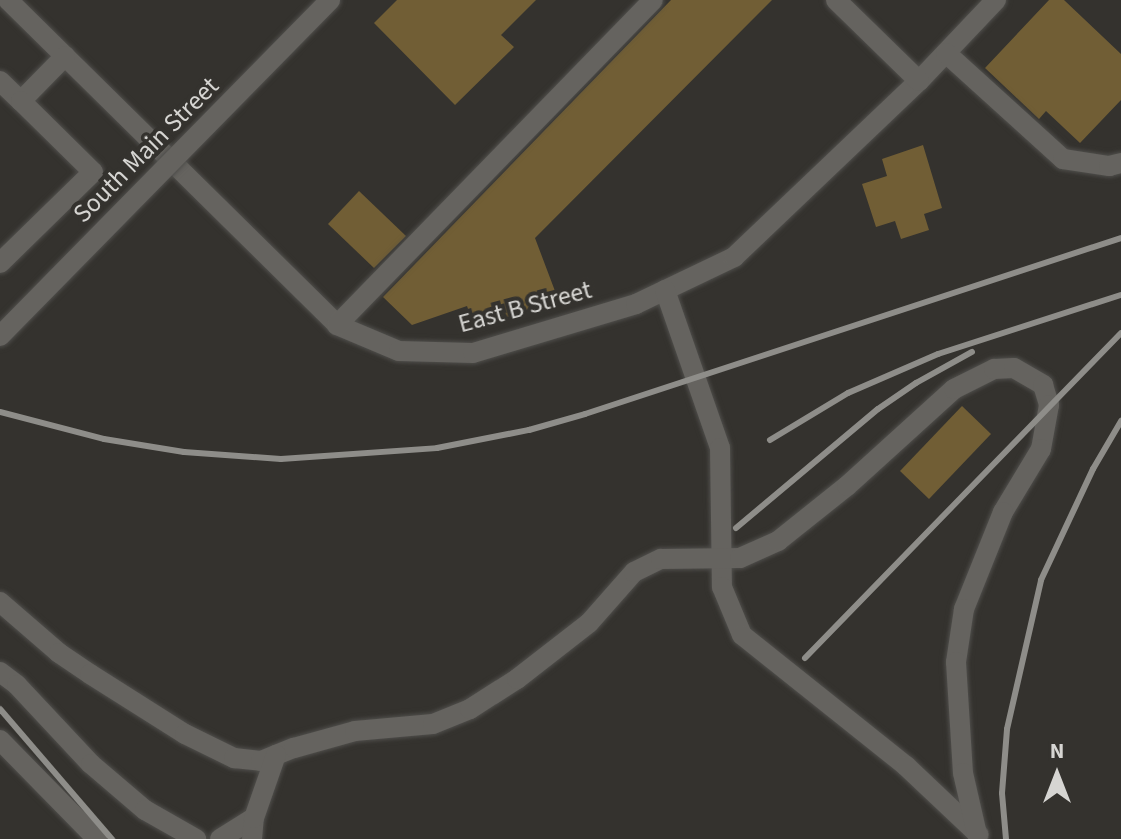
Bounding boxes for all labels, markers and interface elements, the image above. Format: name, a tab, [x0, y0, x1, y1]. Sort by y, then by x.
street label: South Main Street	[67, 71, 225, 229]
street label: East B Street	[455, 274, 595, 340]
north arrow	[1017, 735, 1097, 815]
text: N	[1050, 735, 1064, 767]

